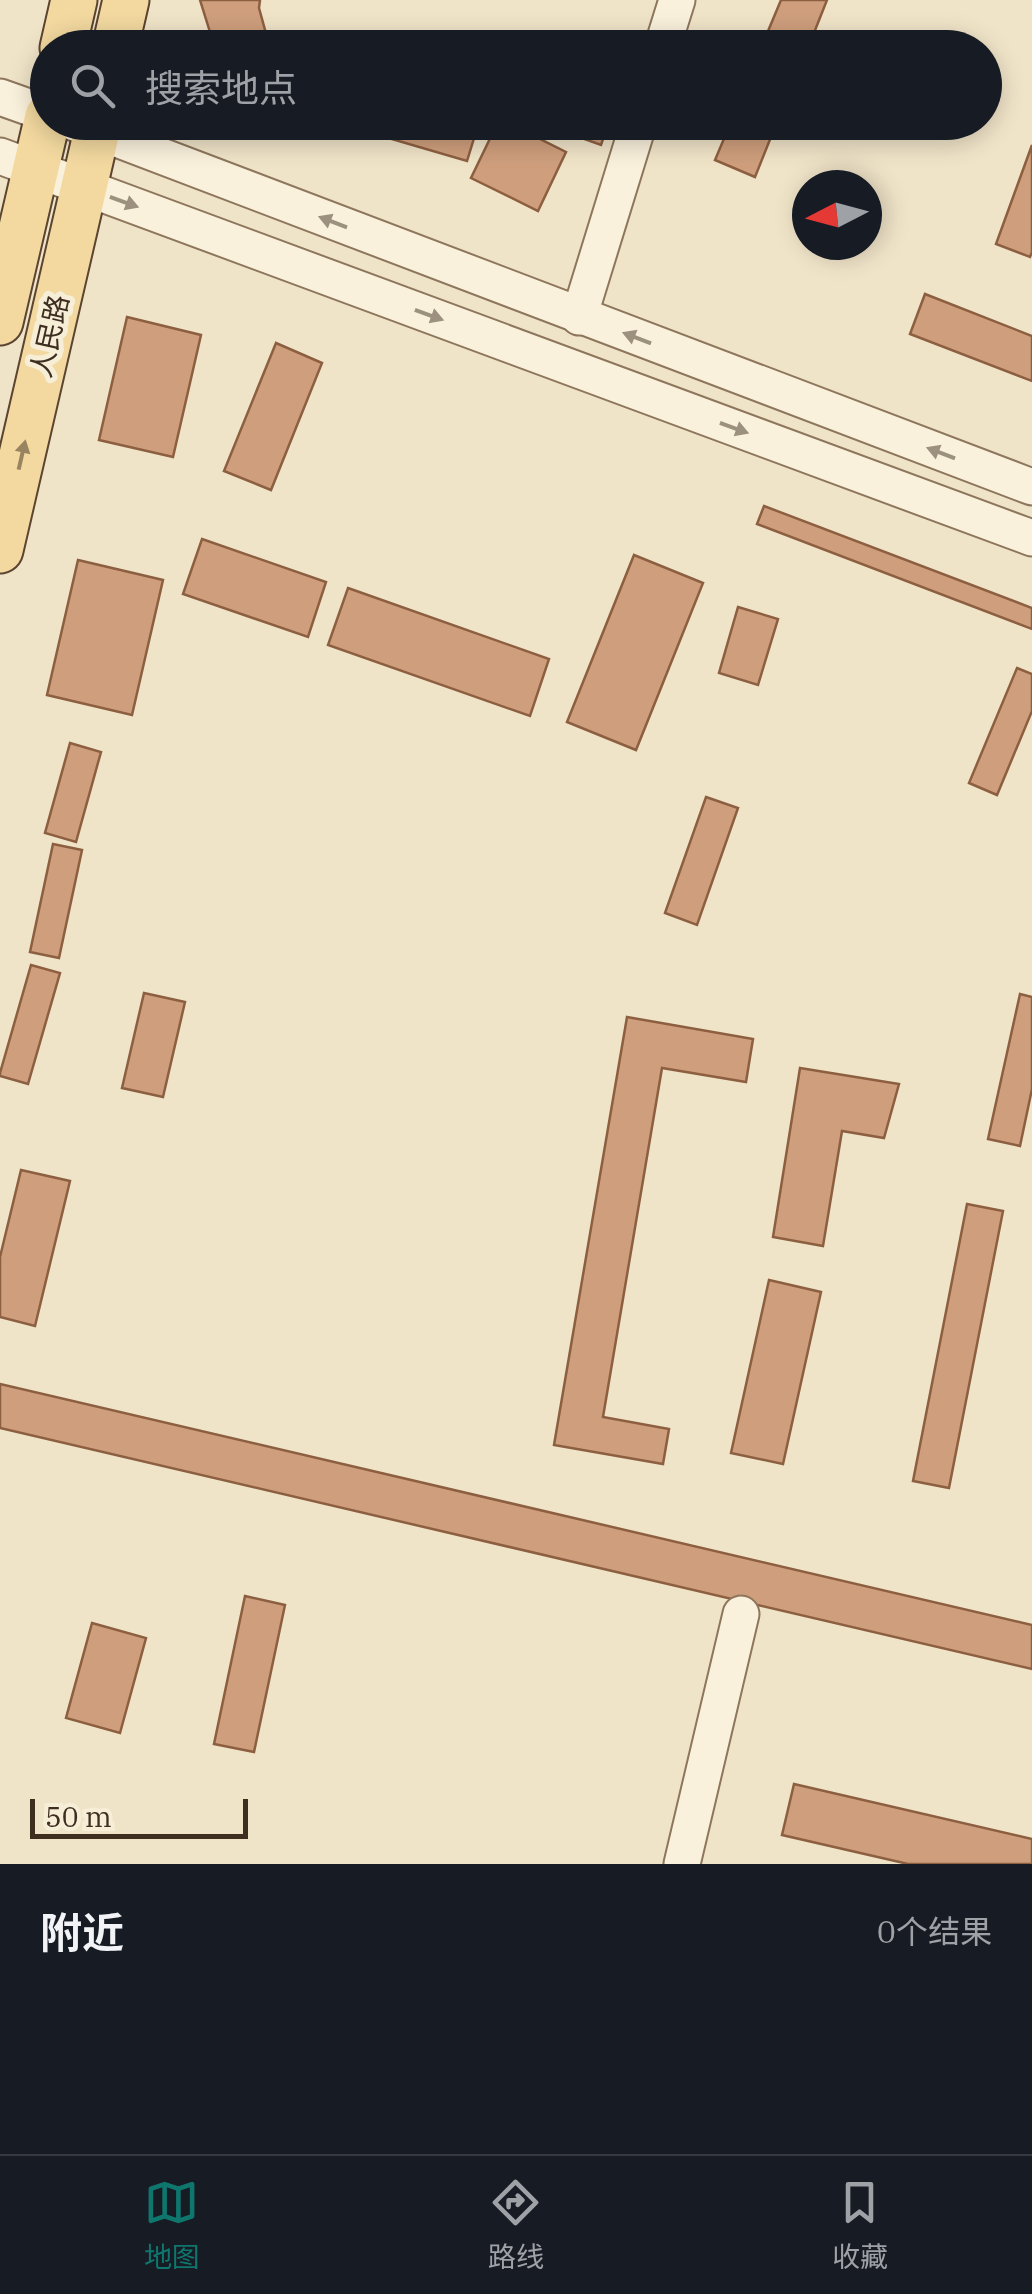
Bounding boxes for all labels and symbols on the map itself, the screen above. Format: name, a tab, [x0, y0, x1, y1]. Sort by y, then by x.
north arrow	[792, 170, 882, 260]
one-way arrow	[110, 195, 140, 210]
one-way arrow	[318, 214, 348, 229]
street label: 人民路	[22, 291, 76, 381]
one-way arrow	[414, 308, 444, 323]
one-way arrow	[621, 330, 651, 346]
one-way arrow	[719, 421, 749, 436]
one-way arrow	[15, 439, 30, 470]
one-way arrow	[925, 445, 955, 460]
scale bar	[30, 1794, 248, 1838]

